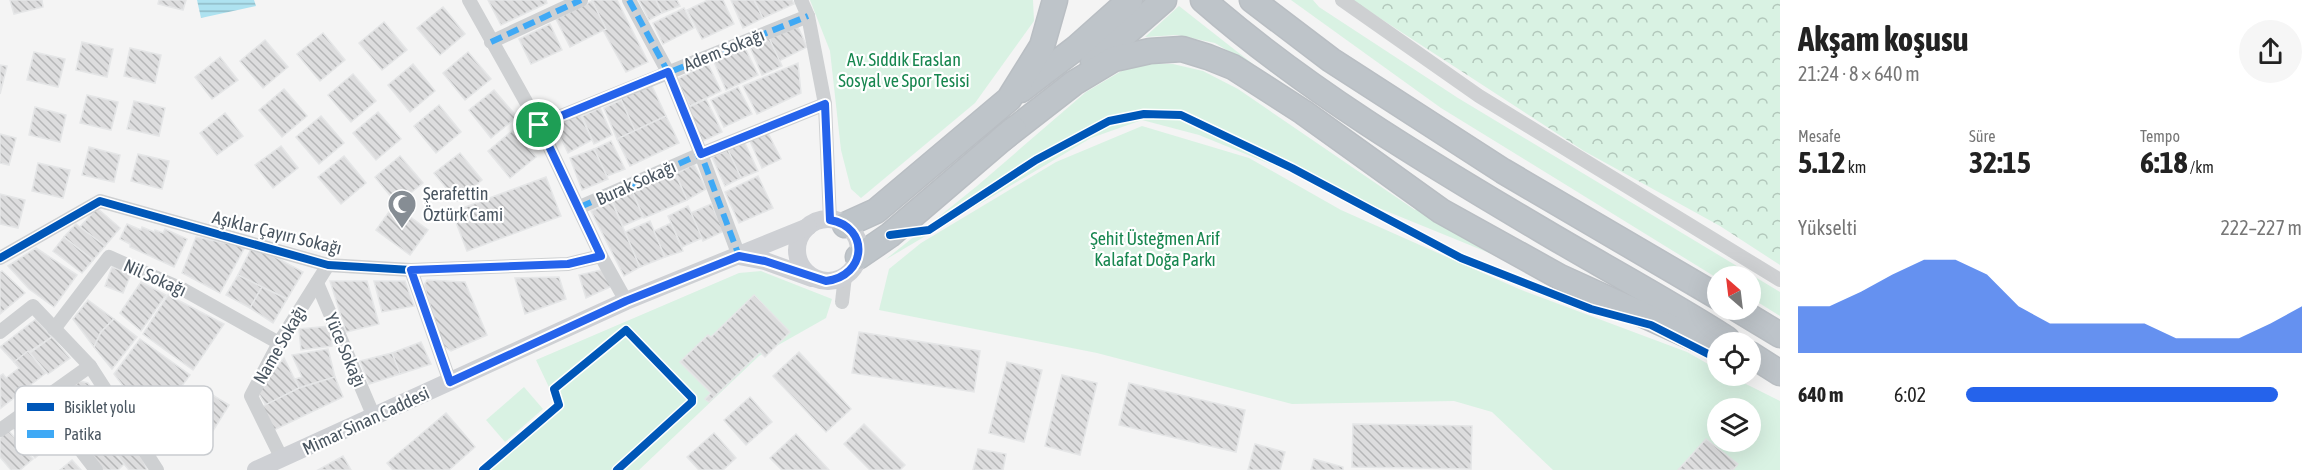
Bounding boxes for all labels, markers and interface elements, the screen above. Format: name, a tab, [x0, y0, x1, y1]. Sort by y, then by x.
text: Akşam koşusu	[1798, 20, 1969, 58]
button: share	[2239, 20, 2302, 83]
street label: Adem Sokağı	[680, 24, 767, 75]
park label: Av. Sıddık Eraslan Sosyal ve Spor Tesisi	[838, 49, 970, 91]
text: 21:24 · 8 × 640 m	[1798, 62, 1920, 85]
pin	[513, 99, 564, 150]
icon: arrive	[522, 108, 555, 141]
text: Mesafe	[1798, 127, 1841, 145]
text: Süre	[1969, 127, 1995, 145]
text: Tempo	[2140, 127, 2180, 145]
text: 5.12	[1798, 145, 1846, 179]
text: 32:15	[1969, 145, 2031, 179]
text: 6:18	[2140, 145, 2188, 179]
street label: Burak Sokağı	[593, 156, 679, 209]
text: km	[1846, 158, 1866, 176]
text: /km	[2188, 158, 2214, 176]
place label: Şerafettin Öztürk Cami	[423, 183, 503, 225]
mosque icon: Şerafettin Öztürk Cami	[386, 188, 418, 230]
street label: Aşıklar Çayırı Sokağı	[210, 206, 344, 259]
text: Yükselti	[1798, 216, 1857, 239]
text: 222–227 m	[2220, 216, 2302, 239]
park label: Şehit Üsteğmen Arif Kalafat Doğa Parkı	[1090, 228, 1220, 270]
street label: Nil Sokağı	[121, 254, 190, 301]
north arrow	[1707, 266, 1761, 320]
map controls	[1707, 266, 1761, 452]
street label: Name Sokağı	[249, 302, 310, 388]
street label: Yüce Sokağı	[321, 310, 370, 390]
button: locate	[1707, 332, 1761, 386]
street label: Mimar Sinan Caddesi	[299, 382, 433, 459]
text: 640 m	[1798, 383, 1843, 406]
text: 6:02	[1894, 383, 1926, 406]
legend	[15, 386, 213, 455]
text: Bisiklet yolu	[64, 398, 136, 417]
button: layers	[1707, 398, 1761, 452]
text: Patika	[64, 425, 102, 443]

